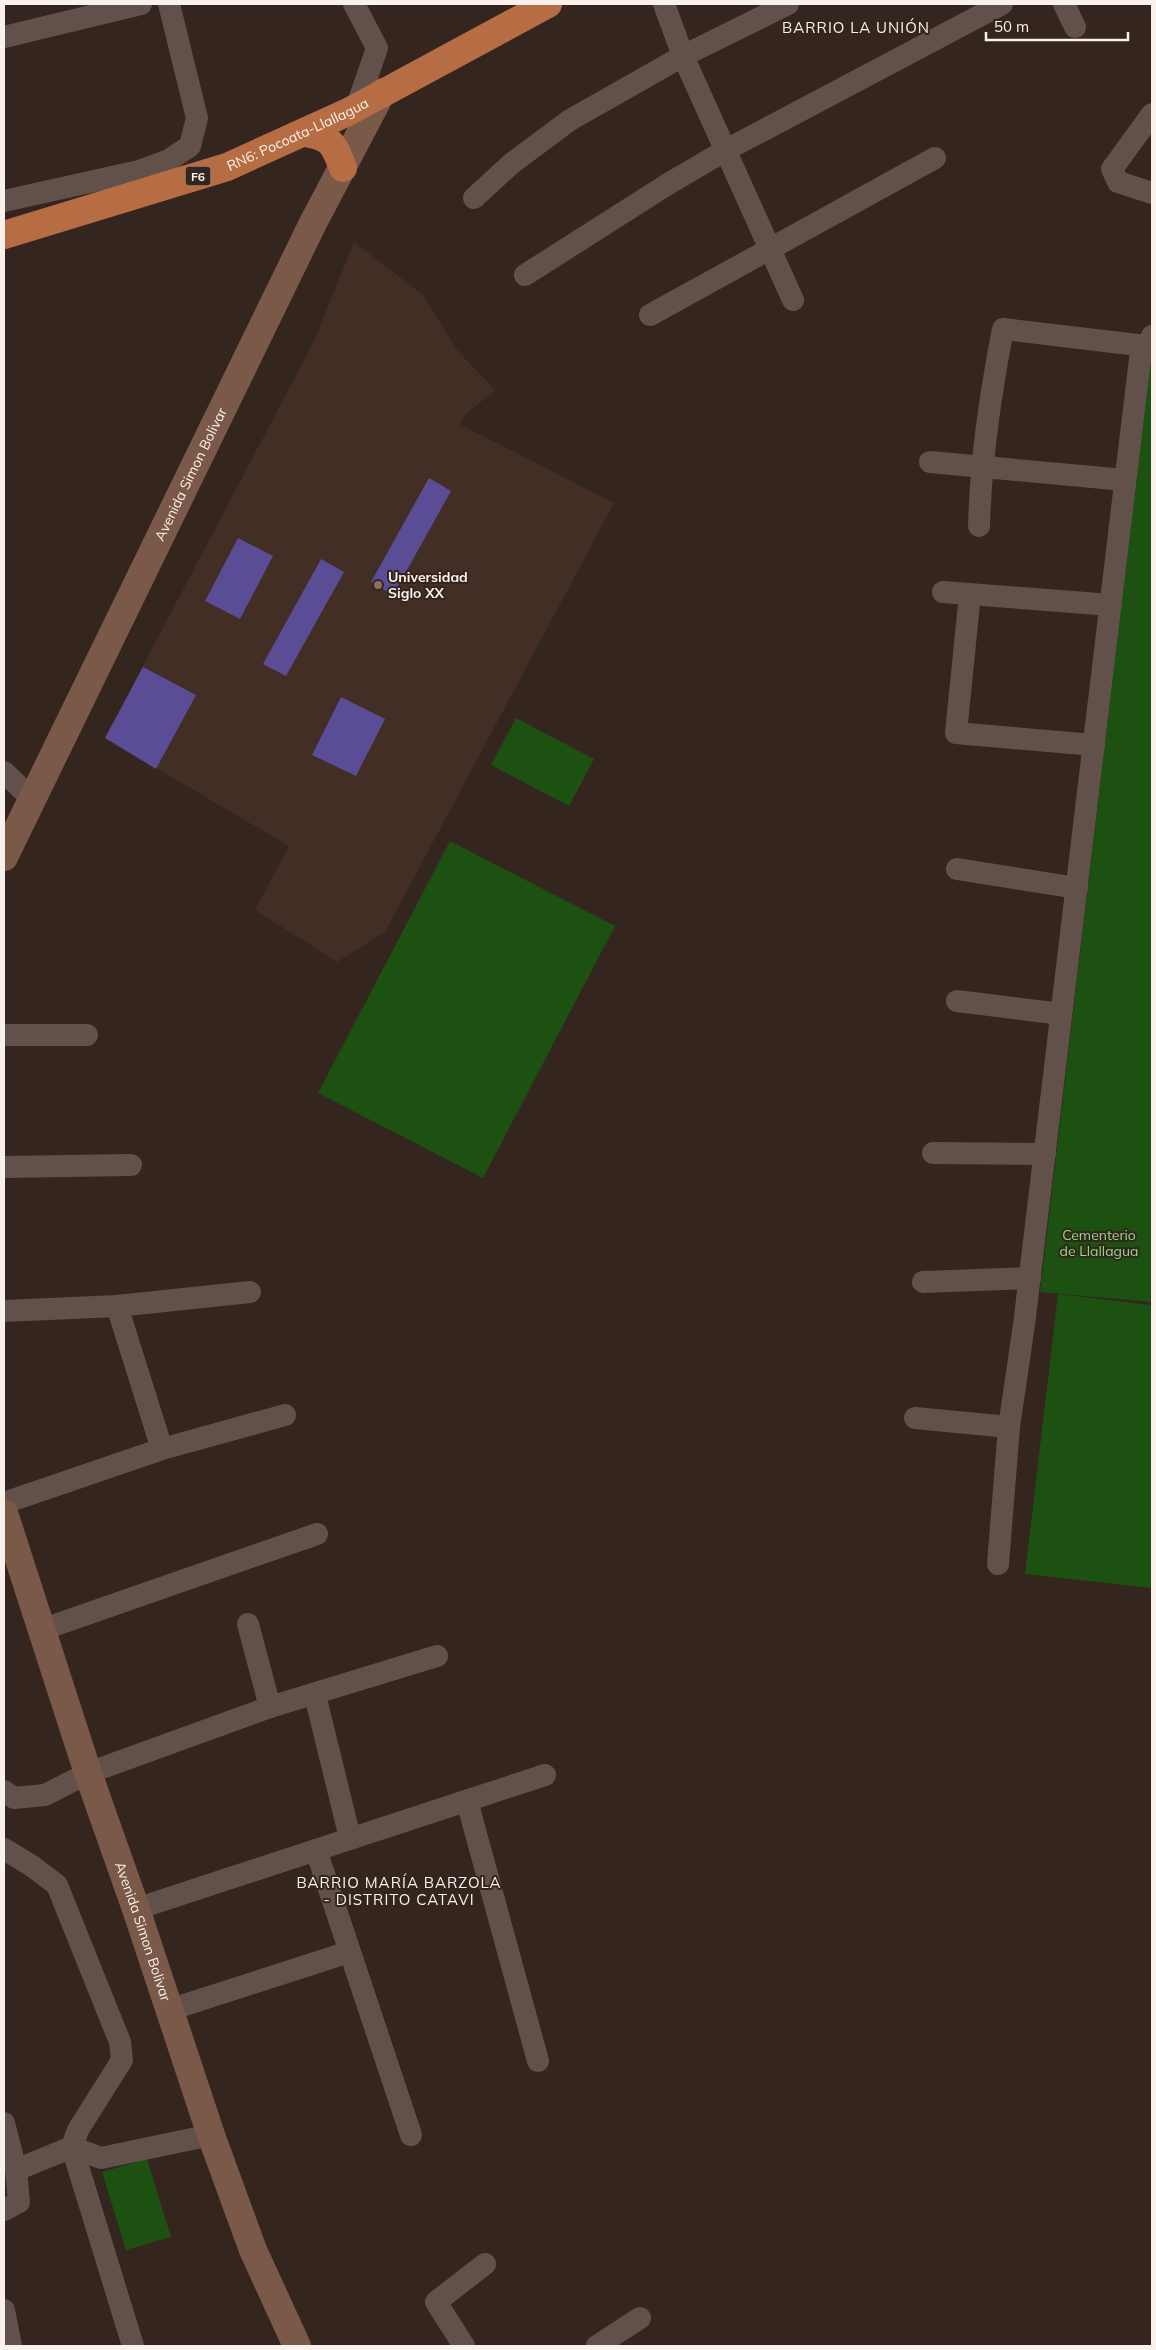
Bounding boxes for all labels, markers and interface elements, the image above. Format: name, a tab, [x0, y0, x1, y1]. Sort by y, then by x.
scale bar	[986, 10, 1128, 42]
text: 50 m	[994, 17, 1029, 36]
district label: BARRIO LA UNIÓN	[782, 18, 930, 37]
street label: RN6: Pocoata-Llallagua	[224, 94, 372, 175]
road number: F6	[186, 167, 210, 186]
street label: Avenida Simon Bolivar	[151, 404, 231, 544]
place label: Universidad Siglo XX	[388, 568, 468, 602]
marker: Universidad Siglo XX	[372, 579, 384, 591]
park label: Cementerio de Llallagua	[1059, 1226, 1139, 1260]
street label: Avenida Simon Bolivar	[111, 1859, 175, 2004]
district label: BARRIO MARÍA BARZOLA - DISTRITO CATAVI	[296, 1873, 502, 1909]

